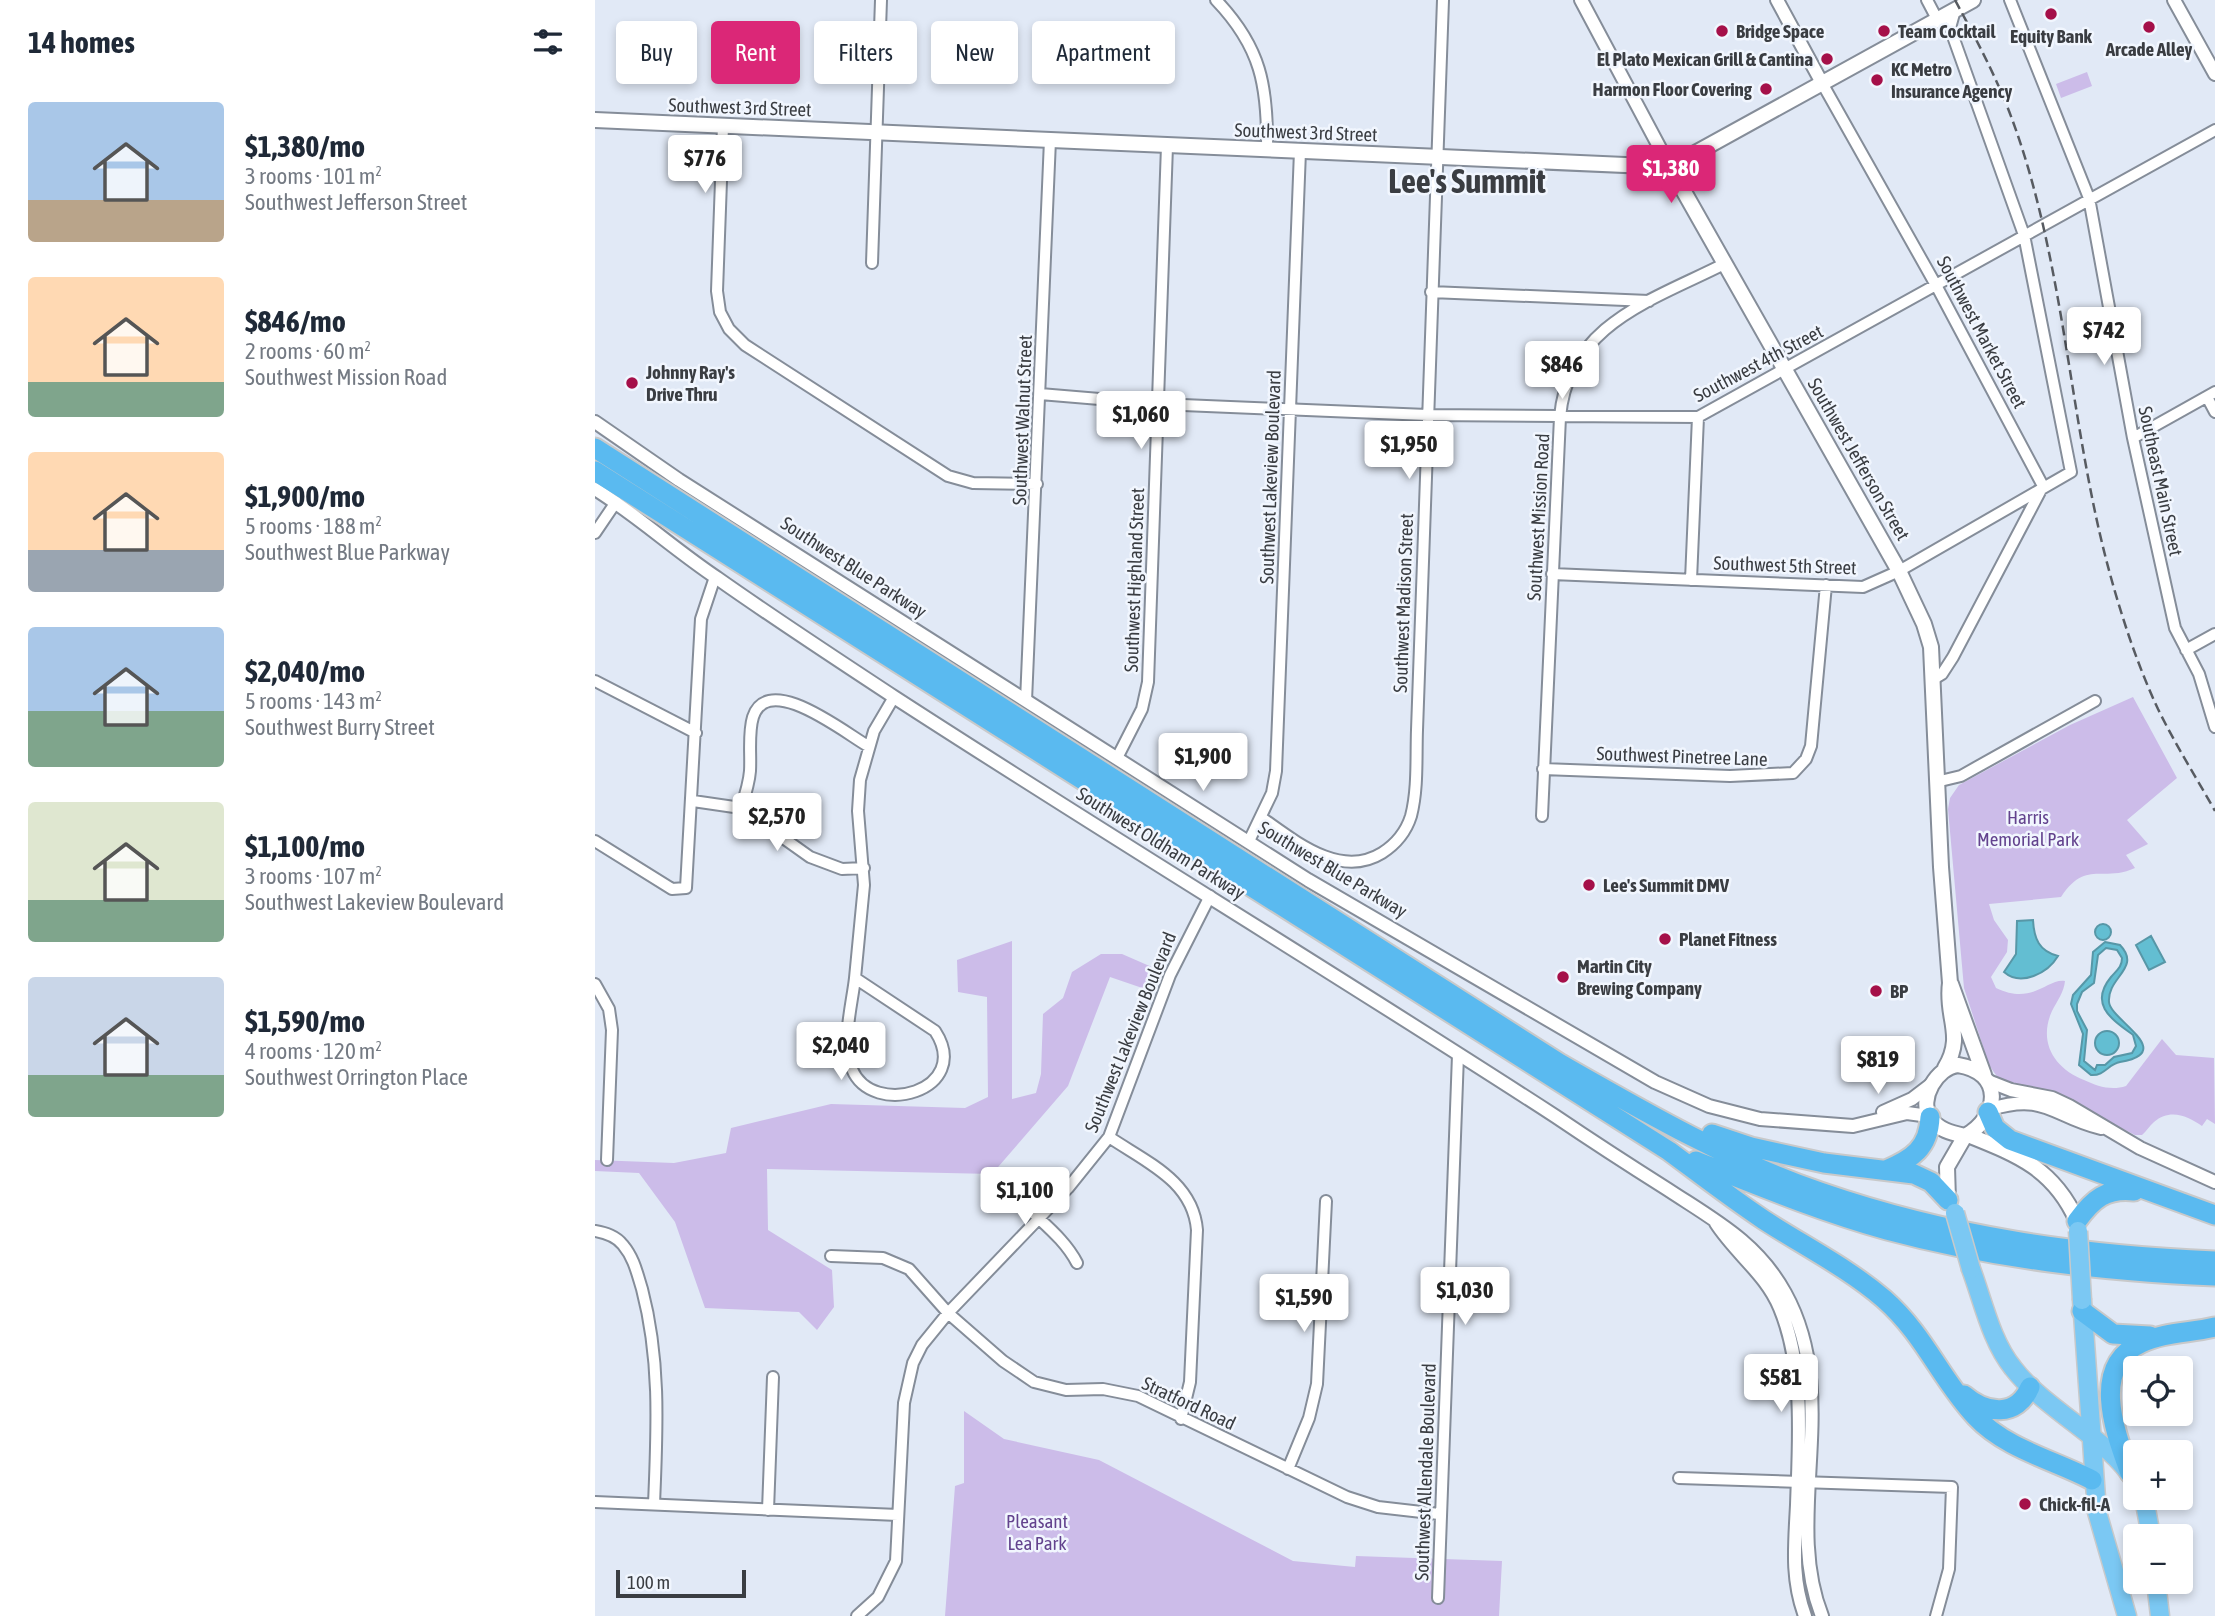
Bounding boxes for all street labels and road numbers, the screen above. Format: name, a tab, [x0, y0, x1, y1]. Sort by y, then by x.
street label: Southwest 3rd Street	[668, 94, 812, 120]
street label: Southwest 3rd Street	[1234, 119, 1378, 145]
street label: Southwest Market Street	[1933, 252, 2031, 412]
street label: Southwest 4th Street	[1690, 320, 1826, 406]
street label: Southwest Walnut Street	[1008, 334, 1036, 506]
street label: Southwest Lakeview Boulevard	[1255, 370, 1285, 584]
street label: Southwest Jefferson Street	[1804, 374, 1914, 544]
street label: Southeast Main Street	[2134, 404, 2188, 558]
street label: Southwest Mission Road	[1523, 433, 1553, 601]
street label: Southwest Highland Street	[1120, 487, 1148, 673]
street label: Southwest Blue Parkway	[777, 512, 931, 622]
street label: Southwest Madison Street	[1389, 513, 1417, 693]
street label: Southwest 5th Street	[1713, 552, 1857, 578]
street label: Southwest Pinetree Lane	[1596, 742, 1768, 770]
street label: Southwest Oldham Parkway	[1073, 782, 1249, 904]
street label: Southwest Blue Parkway	[1255, 816, 1411, 922]
street label: Southwest Lakeview Boulevard	[1080, 929, 1180, 1135]
street label: Southwest Allendale Boulevard	[1410, 1363, 1440, 1581]
street label: Stratford Road	[1139, 1372, 1239, 1434]

